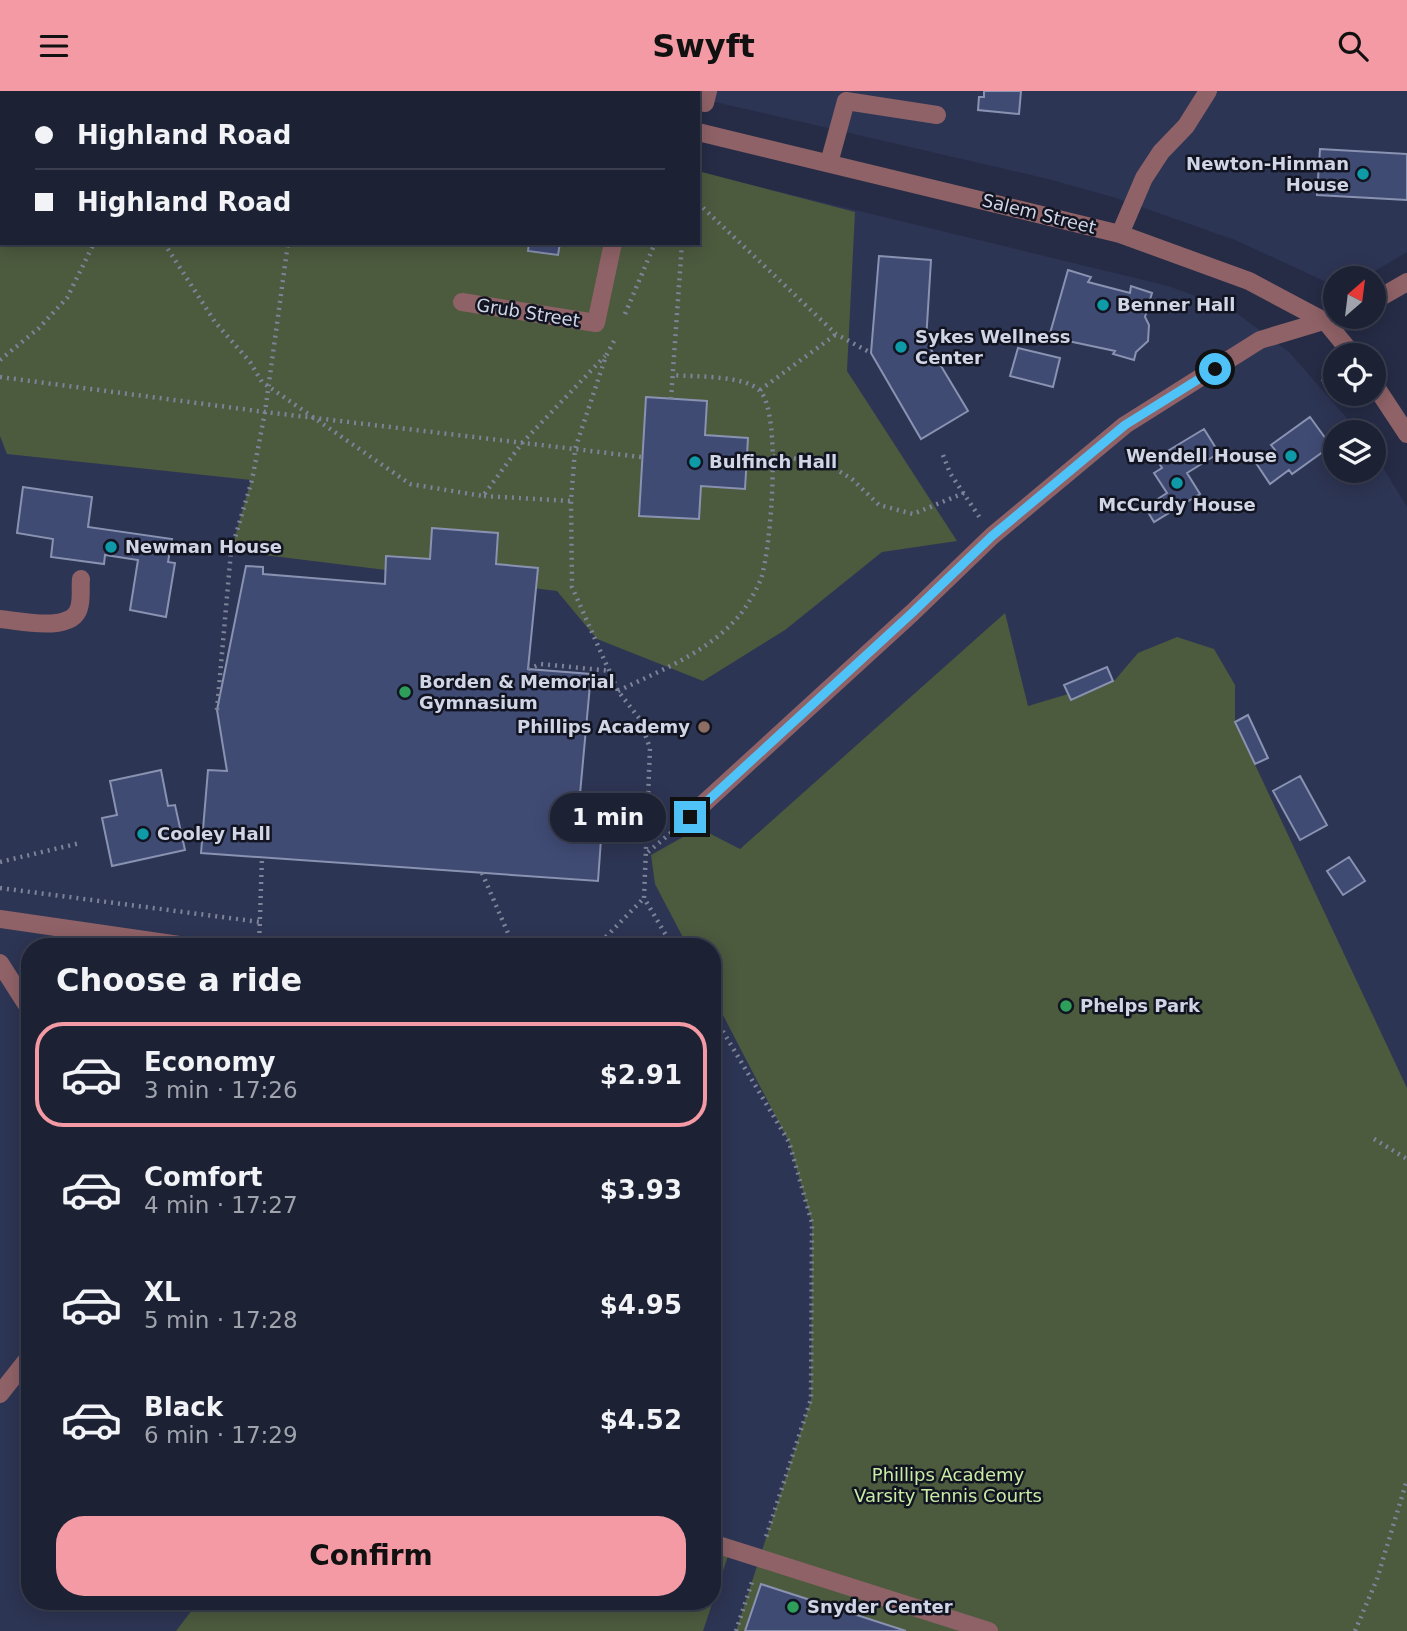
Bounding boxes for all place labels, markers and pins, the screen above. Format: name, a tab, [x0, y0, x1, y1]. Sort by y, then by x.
place label: Newton-Hinman House	[1186, 153, 1349, 195]
marker: Newton-Hinman House	[1355, 166, 1371, 182]
place label: Benner Hall	[1117, 294, 1235, 315]
marker: Benner Hall	[1095, 297, 1111, 313]
place label: Sykes Wellness Center	[915, 326, 1071, 368]
marker: Sykes Wellness Center	[893, 339, 909, 355]
place label: Wendell House	[1126, 445, 1277, 466]
marker: Wendell House	[1283, 448, 1299, 464]
place label: Bulfinch Hall	[709, 451, 837, 472]
marker: Bulfinch Hall	[687, 454, 703, 470]
marker: McCurdy House	[1169, 475, 1185, 491]
place label: McCurdy House	[1098, 494, 1256, 515]
place label: Newman House	[125, 536, 282, 557]
marker: Newman House	[103, 539, 119, 555]
place label: Borden & Memorial Gymnasium	[419, 671, 615, 713]
marker: Borden & Memorial Gymnasium	[397, 684, 413, 700]
place label: Phillips Academy	[517, 716, 690, 737]
marker: Phillips Academy	[696, 719, 712, 735]
place label: Cooley Hall	[157, 823, 271, 844]
marker: Cooley Hall	[135, 826, 151, 842]
place label: Phelps Park	[1080, 995, 1201, 1016]
marker: Phelps Park	[1058, 998, 1074, 1014]
place label: Snyder Center	[807, 1596, 953, 1617]
marker: Snyder Center	[785, 1599, 801, 1615]

